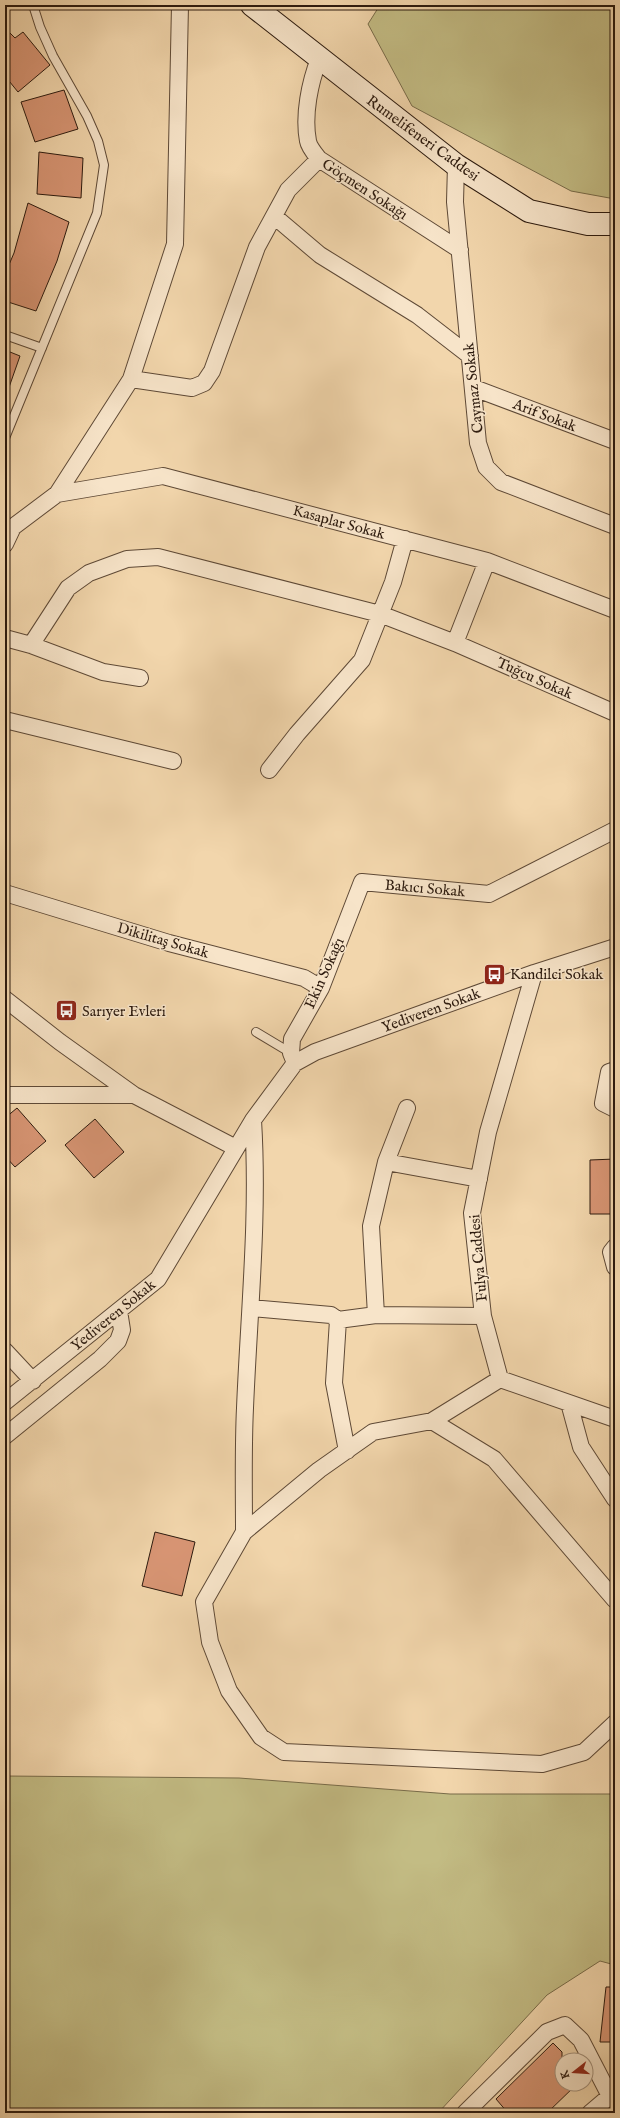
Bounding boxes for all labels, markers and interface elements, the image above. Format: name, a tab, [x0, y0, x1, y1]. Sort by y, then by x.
street label: Rumelifeneri Caddesi	[363, 91, 483, 186]
street label: Göçmen Sokağı	[318, 155, 411, 224]
street label: Caymaz Sokak	[459, 341, 488, 434]
street label: Arif Sokak	[509, 394, 580, 437]
street label: Kasaplar Sokak	[291, 501, 388, 544]
street label: Tuğcu Sokak	[494, 653, 577, 704]
street label: Bakıcı Sokak	[384, 876, 467, 902]
street label: Dikilitaş Sokak	[115, 918, 212, 963]
street label: Ekin Sokağı	[300, 935, 349, 1012]
bus stop icon: Kandilci Sokak	[481, 961, 507, 987]
place label: Kandilci Sokak	[510, 965, 604, 984]
street label: Yediveren Sokak	[379, 984, 484, 1037]
bus stop icon: Sarıyer Evleri	[53, 998, 79, 1024]
place label: Sarıyer Evleri	[82, 1002, 166, 1021]
street label: Fulya Caddesi	[465, 1214, 492, 1302]
street label: Yediveren Sokak	[67, 1275, 160, 1355]
north arrow	[554, 2052, 594, 2092]
text: K	[557, 2068, 573, 2080]

